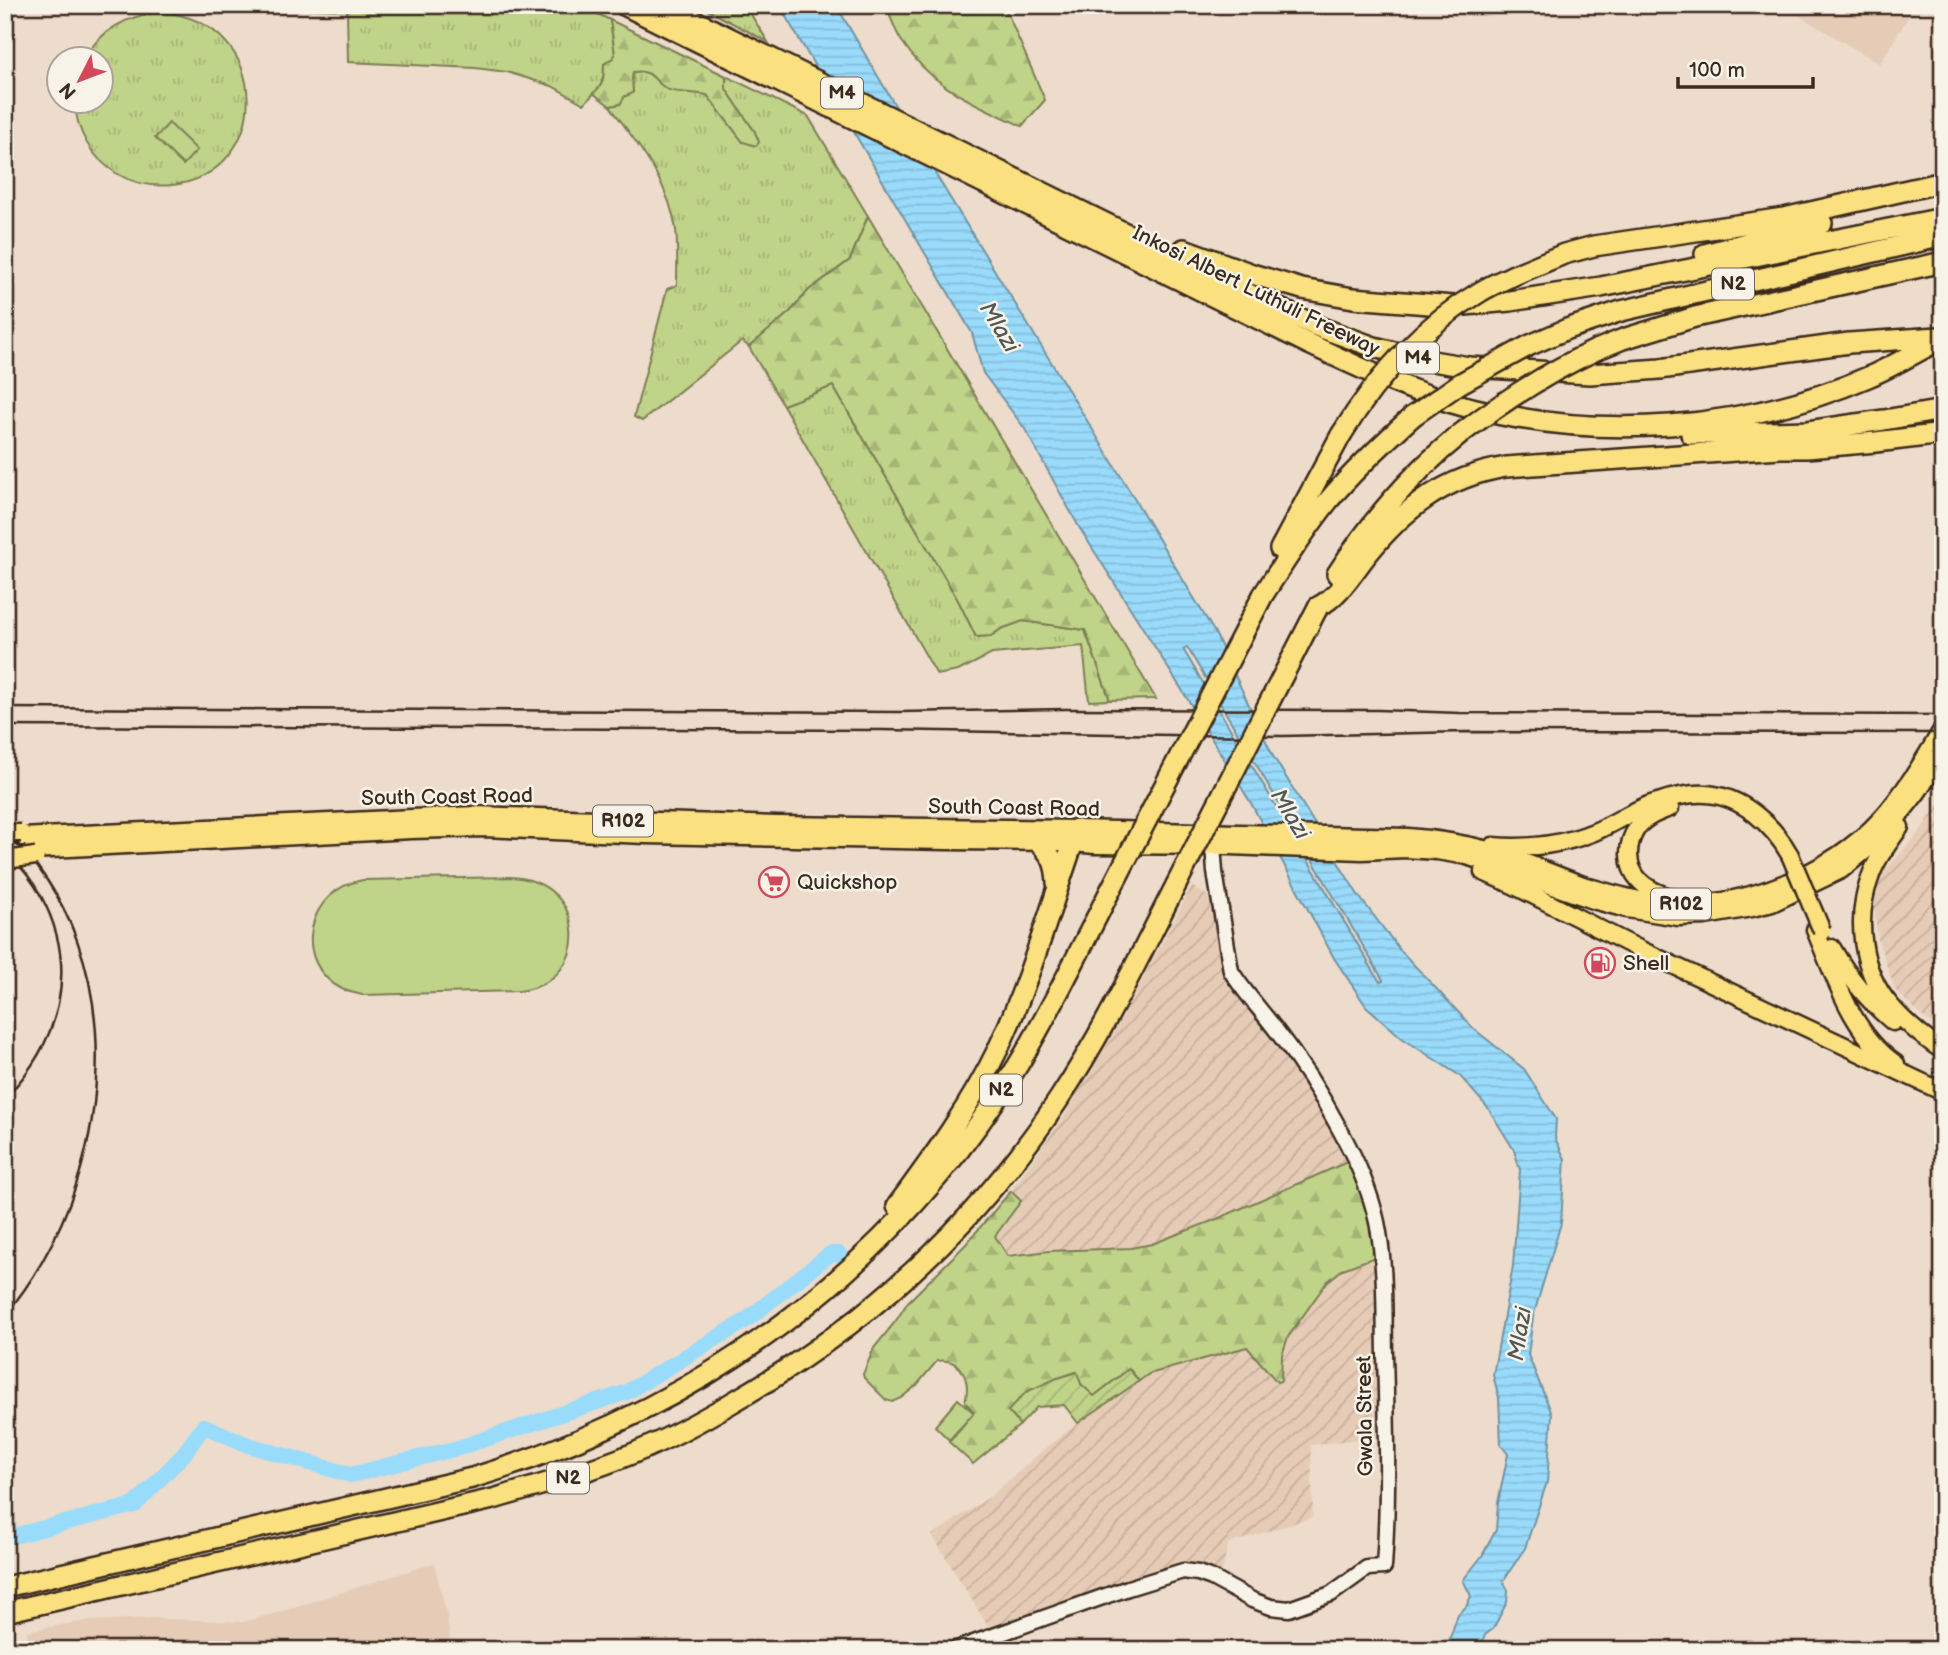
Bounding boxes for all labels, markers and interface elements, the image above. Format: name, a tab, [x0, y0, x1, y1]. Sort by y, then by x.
north arrow	[46, 46, 116, 116]
scale bar	[1678, 46, 1813, 90]
text: 100 m	[1689, 58, 1745, 83]
text: N	[55, 77, 82, 103]
road number: M4	[821, 78, 863, 108]
street label: Inkosi Albert Luthuli Freeway	[1129, 220, 1384, 362]
road number: N2	[1712, 268, 1754, 300]
water label: Mlazi	[973, 297, 1025, 358]
road number: M4	[1397, 342, 1439, 374]
street label: South Coast Road	[361, 783, 533, 811]
water label: Mlazi	[1264, 784, 1316, 845]
street label: South Coast Road	[928, 794, 1100, 822]
road number: R102	[593, 806, 653, 836]
supermarket icon: Quickshop	[757, 865, 791, 899]
place label: Quickshop	[797, 870, 898, 895]
road number: R102	[1651, 888, 1711, 920]
fuel station icon: Shell	[1583, 946, 1617, 980]
place label: Shell	[1623, 951, 1669, 976]
road number: N2	[980, 1074, 1022, 1106]
water label: Mlazi	[1502, 1304, 1538, 1363]
street label: Gwala Street	[1351, 1355, 1379, 1477]
road number: N2	[547, 1462, 589, 1494]

